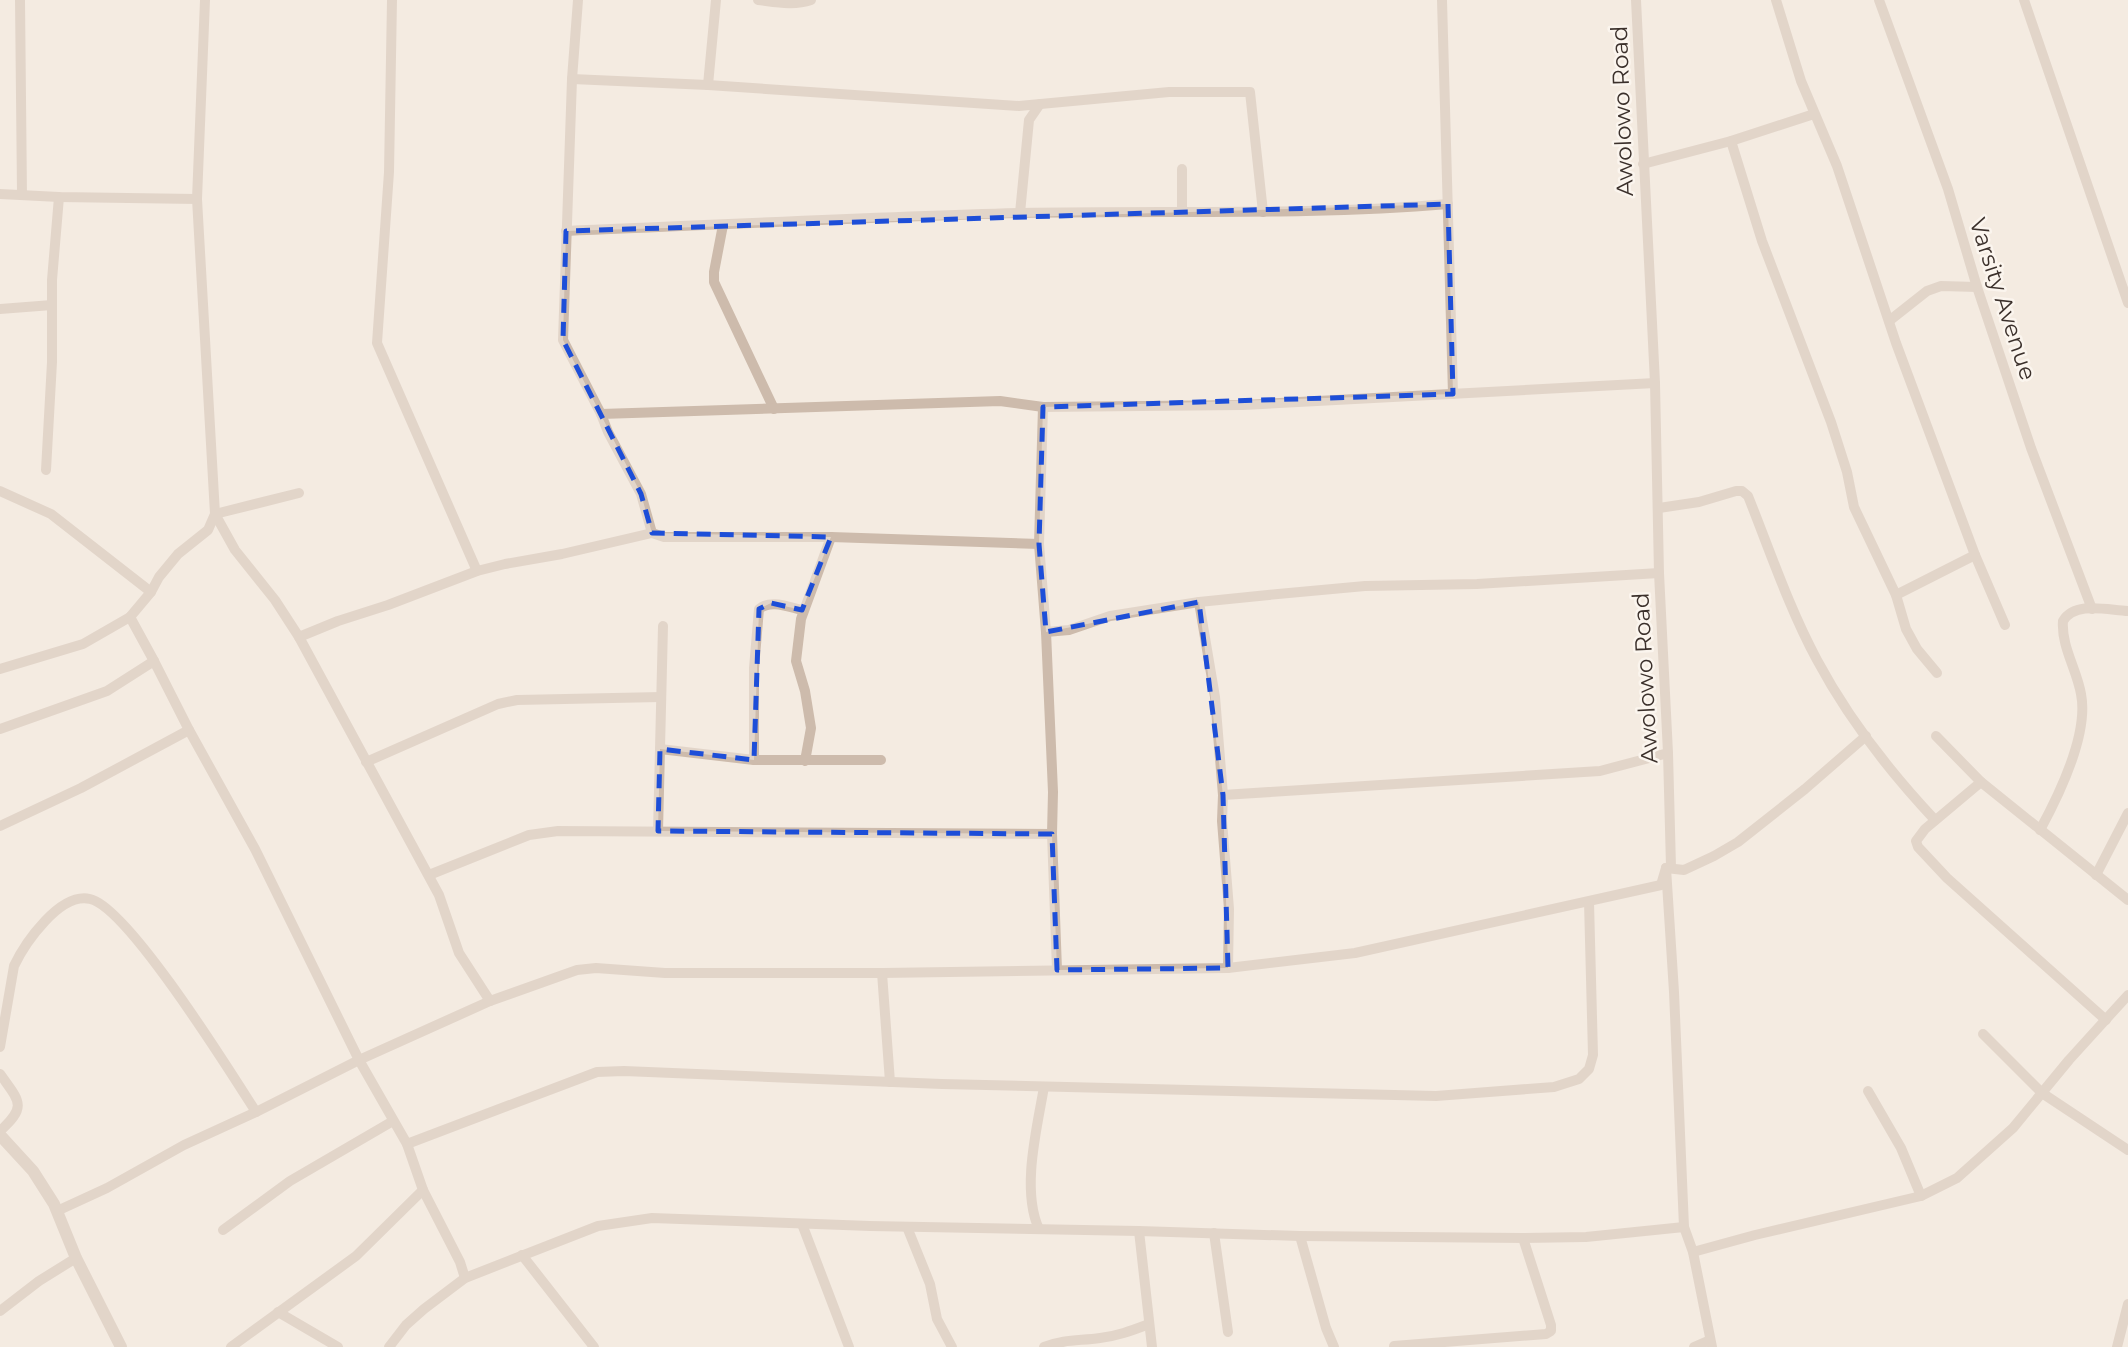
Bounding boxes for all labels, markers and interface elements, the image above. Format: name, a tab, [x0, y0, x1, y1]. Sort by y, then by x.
street label: Awolowo Road	[1605, 25, 1639, 197]
street label: Varsity Avenue	[1964, 215, 2042, 383]
street label: Awolowo Road	[1627, 592, 1663, 764]

